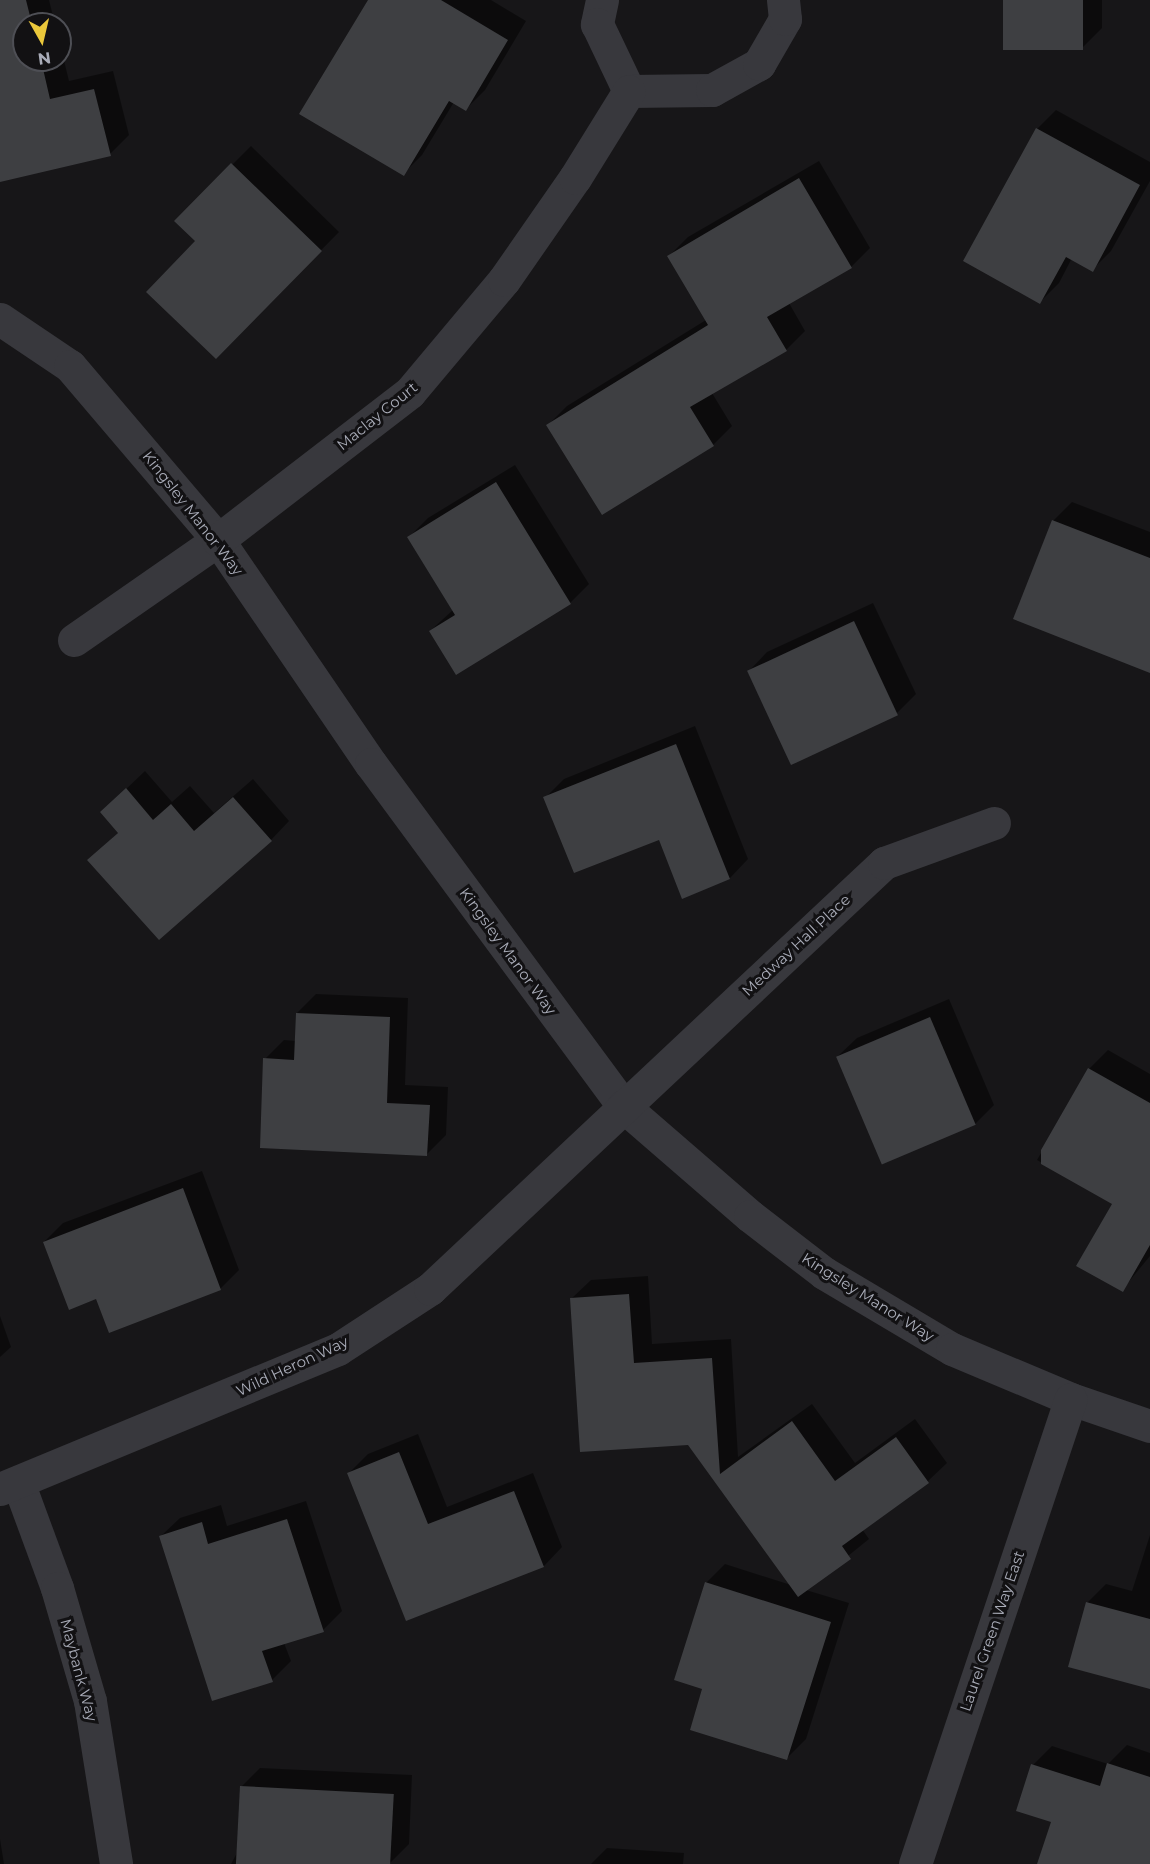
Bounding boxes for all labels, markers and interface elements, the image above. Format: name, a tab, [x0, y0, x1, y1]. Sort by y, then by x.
north arrow	[12, 12, 72, 72]
text: N	[37, 48, 52, 69]
street label: Maclay Court	[333, 378, 421, 454]
street label: Kingsley Manor Way	[139, 447, 247, 579]
street label: Kingsley Manor Way	[456, 884, 560, 1018]
street label: Medway Hall Place	[738, 890, 854, 1000]
street label: Kingsley Manor Way	[798, 1249, 938, 1345]
street label: Wild Heron Way	[233, 1332, 351, 1400]
street label: Laurel Green Way East	[956, 1548, 1028, 1714]
street label: Maybank Way	[57, 1617, 101, 1723]

